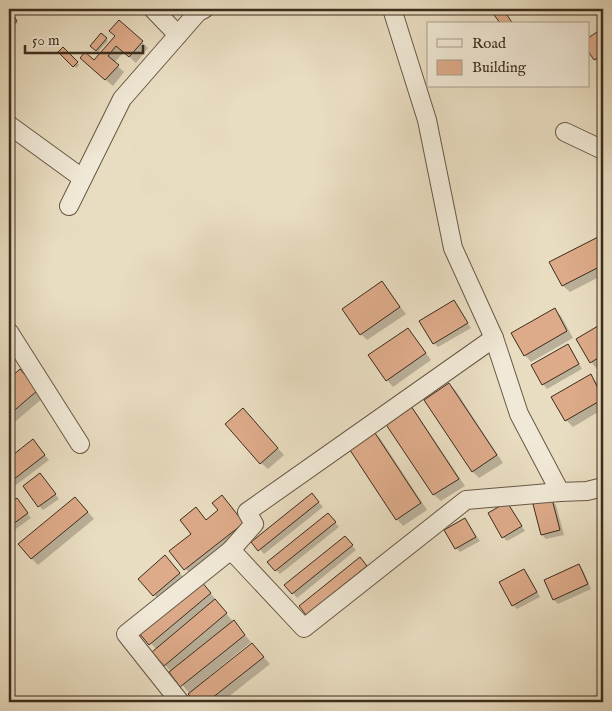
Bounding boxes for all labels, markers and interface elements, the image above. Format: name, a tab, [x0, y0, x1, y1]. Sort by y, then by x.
scale bar	[25, 22, 142, 54]
legend	[427, 22, 590, 88]
text: 50 m	[32, 31, 60, 50]
text: Road	[472, 34, 507, 53]
text: Building	[472, 58, 527, 77]

